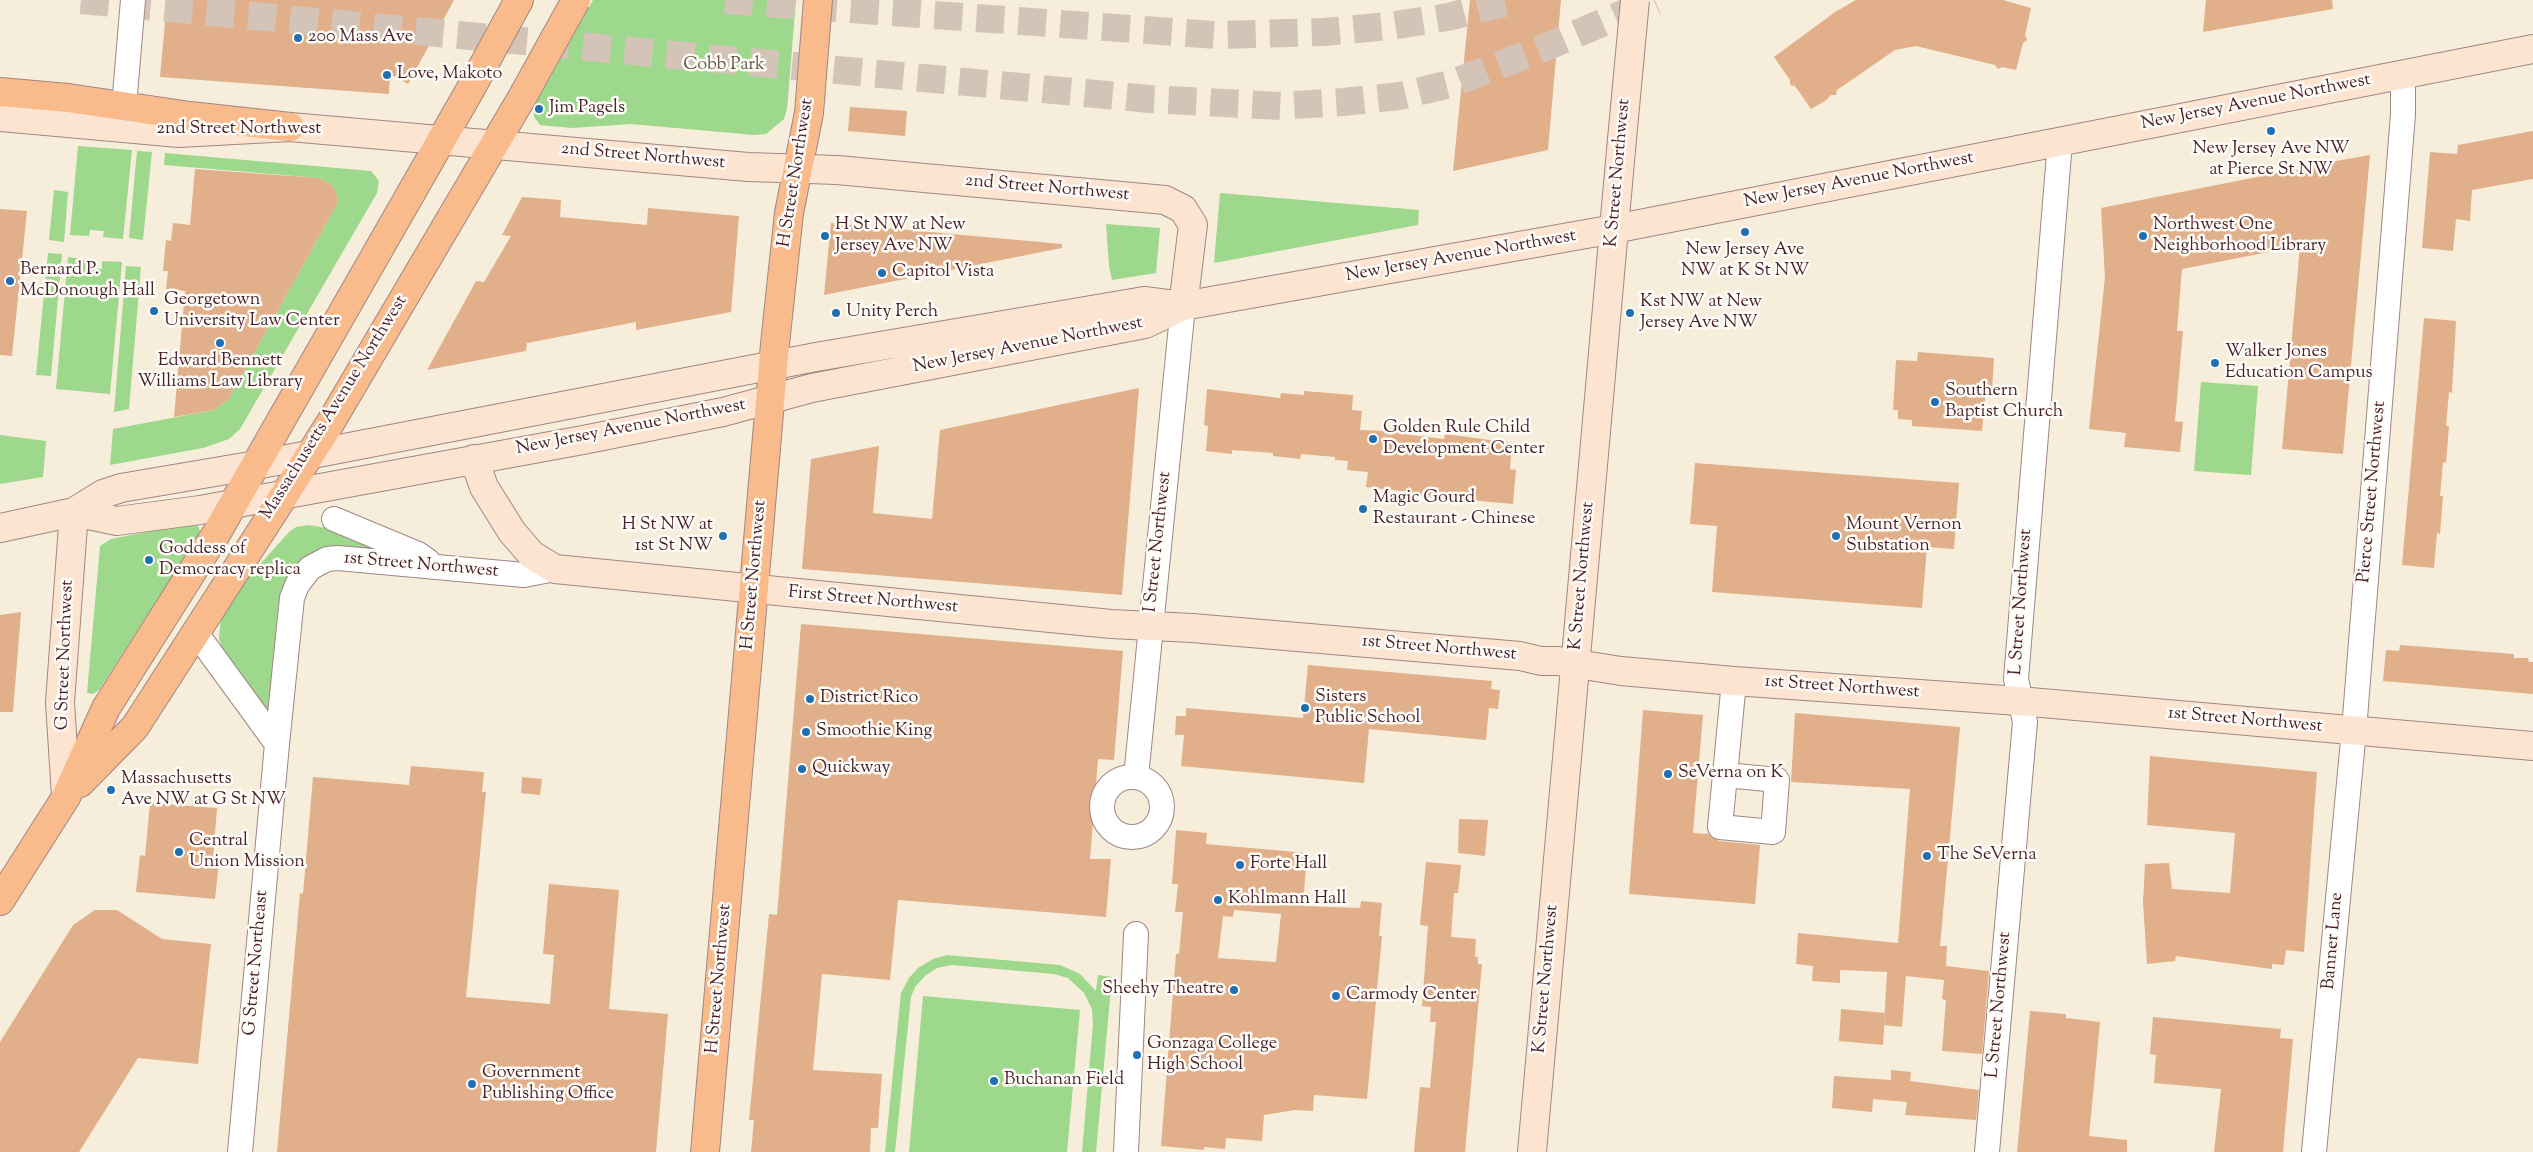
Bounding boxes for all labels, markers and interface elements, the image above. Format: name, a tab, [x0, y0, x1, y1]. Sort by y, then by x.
place label: 200 Mass Ave	[308, 27, 413, 49]
marker: 200 Mass Ave	[292, 32, 304, 44]
park label: Cobb Park	[683, 55, 765, 77]
place label: Love, Makoto	[397, 64, 502, 86]
marker: Love, Makoto	[381, 69, 393, 81]
street label: New Jersey Avenue Northwest	[2139, 70, 2373, 136]
street label: H Street Northwest	[775, 97, 819, 249]
place label: Jim Pagels	[549, 98, 625, 120]
street label: K Street Northwest	[1602, 98, 1636, 248]
marker: Jim Pagels	[533, 103, 545, 115]
street label: 2nd Street Northwest	[156, 119, 322, 141]
marker: New Jersey Ave NW at Pierce St NW	[2265, 125, 2277, 137]
street label: 2nd Street Northwest	[560, 139, 726, 175]
place label: New Jersey Ave NW at Pierce St NW	[2193, 139, 2349, 182]
street label: New Jersey Avenue Northwest	[1742, 148, 1976, 214]
street label: 2nd Street Northwest	[964, 171, 1130, 207]
place label: H St NW at New Jersey Ave NW	[835, 215, 966, 258]
place label: Northwest One Neighborhood Library	[2153, 215, 2326, 258]
street label: New Jersey Avenue Northwest	[1344, 226, 1578, 288]
marker: New Jersey Ave NW at K St NW	[1739, 226, 1751, 238]
marker: H St NW at New Jersey Ave NW	[819, 230, 831, 242]
marker: Northwest One Neighborhood Library	[2137, 230, 2149, 242]
place label: New Jersey Ave NW at K St NW	[1681, 240, 1809, 282]
place label: Bernard P. McDonough Hall	[20, 260, 155, 302]
place label: Capitol Vista	[892, 262, 994, 284]
marker: Capitol Vista	[876, 267, 888, 279]
marker: Bernard P. McDonough Hall	[4, 275, 16, 287]
place label: Georgetown University Law Center	[164, 290, 340, 332]
street label: Massachusetts Avenue Northwest	[257, 292, 413, 524]
place label: Kst NW at New Jersey Ave NW	[1640, 292, 1762, 334]
place label: Unity Perch	[846, 302, 938, 324]
marker: Georgetown University Law Center	[148, 305, 160, 317]
marker: Unity Perch	[830, 307, 842, 319]
marker: Kst NW at New Jersey Ave NW	[1624, 307, 1636, 319]
street label: New Jersey Avenue Northwest	[911, 313, 1145, 379]
marker: Edward Bennett Williams Law Library	[214, 337, 226, 349]
place label: Walker Jones Education Campus	[2225, 342, 2373, 384]
place label: Edward Bennett Williams Law Library	[137, 351, 303, 394]
marker: Walker Jones Education Campus	[2209, 357, 2221, 369]
place label: Southern Baptist Church	[1945, 381, 2063, 424]
street label: New Jersey Avenue Northwest	[514, 395, 748, 461]
marker: Southern Baptist Church	[1929, 396, 1941, 408]
street label: Pierce Street Northwest	[2354, 400, 2392, 584]
place label: Golden Rule Child Development Center	[1383, 418, 1545, 460]
marker: Golden Rule Child Development Center	[1367, 433, 1379, 445]
street label: I Street Northwest	[1141, 470, 1177, 614]
place label: Magic Gourd Restaurant - Chinese	[1373, 488, 1535, 530]
street label: H Street Northwest	[738, 499, 772, 651]
street label: K Street Northwest	[1566, 501, 1600, 651]
marker: Magic Gourd Restaurant - Chinese	[1357, 503, 1369, 515]
place label: H St NW at 1st St NW	[622, 515, 713, 558]
place label: Mount Vernon Substation	[1846, 515, 1962, 558]
street label: L Street Northwest	[2006, 528, 2038, 676]
marker: H St NW at 1st St NW	[717, 530, 729, 542]
marker: Mount Vernon Substation	[1830, 530, 1842, 542]
place label: Goddess of Democracy replica	[159, 539, 301, 582]
street label: 1st Street Northwest	[343, 548, 499, 584]
marker: Goddess of Democracy replica	[143, 554, 155, 566]
street label: G Street Northwest	[53, 579, 79, 731]
street label: First Street Northwest	[787, 583, 959, 619]
street label: 1st Street Northwest	[1361, 631, 1517, 667]
street label: 1st Street Northwest	[1764, 672, 1920, 704]
place label: Sisters Public School	[1315, 687, 1421, 730]
place label: District Rico	[820, 688, 918, 710]
marker: District Rico	[804, 693, 816, 705]
marker: Sisters Public School	[1299, 702, 1311, 714]
street label: 1st Street Northwest	[2167, 703, 2323, 739]
place label: Smoothie King	[816, 721, 932, 743]
marker: Smoothie King	[800, 726, 812, 738]
place label: Quickway	[812, 758, 890, 780]
marker: Quickway	[796, 763, 808, 775]
place label: SeVerna on K	[1678, 763, 1784, 785]
marker: SeVerna on K	[1662, 768, 1674, 780]
place label: Massachusetts Ave NW at G St NW	[121, 769, 286, 812]
marker: Massachusetts Ave NW at G St NW	[105, 784, 117, 796]
place label: Central Union Mission	[189, 831, 305, 874]
place label: The SeVerna	[1937, 845, 2037, 867]
marker: Central Union Mission	[173, 846, 185, 858]
marker: The SeVerna	[1921, 850, 1933, 862]
place label: Forte Hall	[1250, 854, 1327, 876]
marker: Forte Hall	[1234, 859, 1246, 871]
street label: G Street Northeast	[240, 889, 274, 1037]
place label: Kohlmann Hall	[1228, 889, 1346, 911]
street label: Banner Lane	[2319, 891, 2349, 991]
marker: Kohlmann Hall	[1212, 894, 1224, 906]
street label: H Street Northwest	[703, 903, 737, 1055]
street label: K Street Northwest	[1530, 904, 1564, 1054]
street label: L Street Northwest	[1983, 931, 2017, 1079]
place label: Sheehy Theatre	[1102, 979, 1224, 1001]
marker: Sheehy Theatre	[1228, 984, 1240, 996]
place label: Carmody Center	[1346, 985, 1477, 1007]
marker: Carmody Center	[1330, 990, 1342, 1002]
place label: Gonzaga College High School	[1147, 1034, 1277, 1076]
marker: Gonzaga College High School	[1131, 1049, 1143, 1061]
place label: Government Publishing Office	[482, 1063, 614, 1106]
place label: Buchanan Field	[1004, 1070, 1124, 1092]
marker: Buchanan Field	[988, 1075, 1000, 1087]
marker: Government Publishing Office	[466, 1078, 478, 1090]

